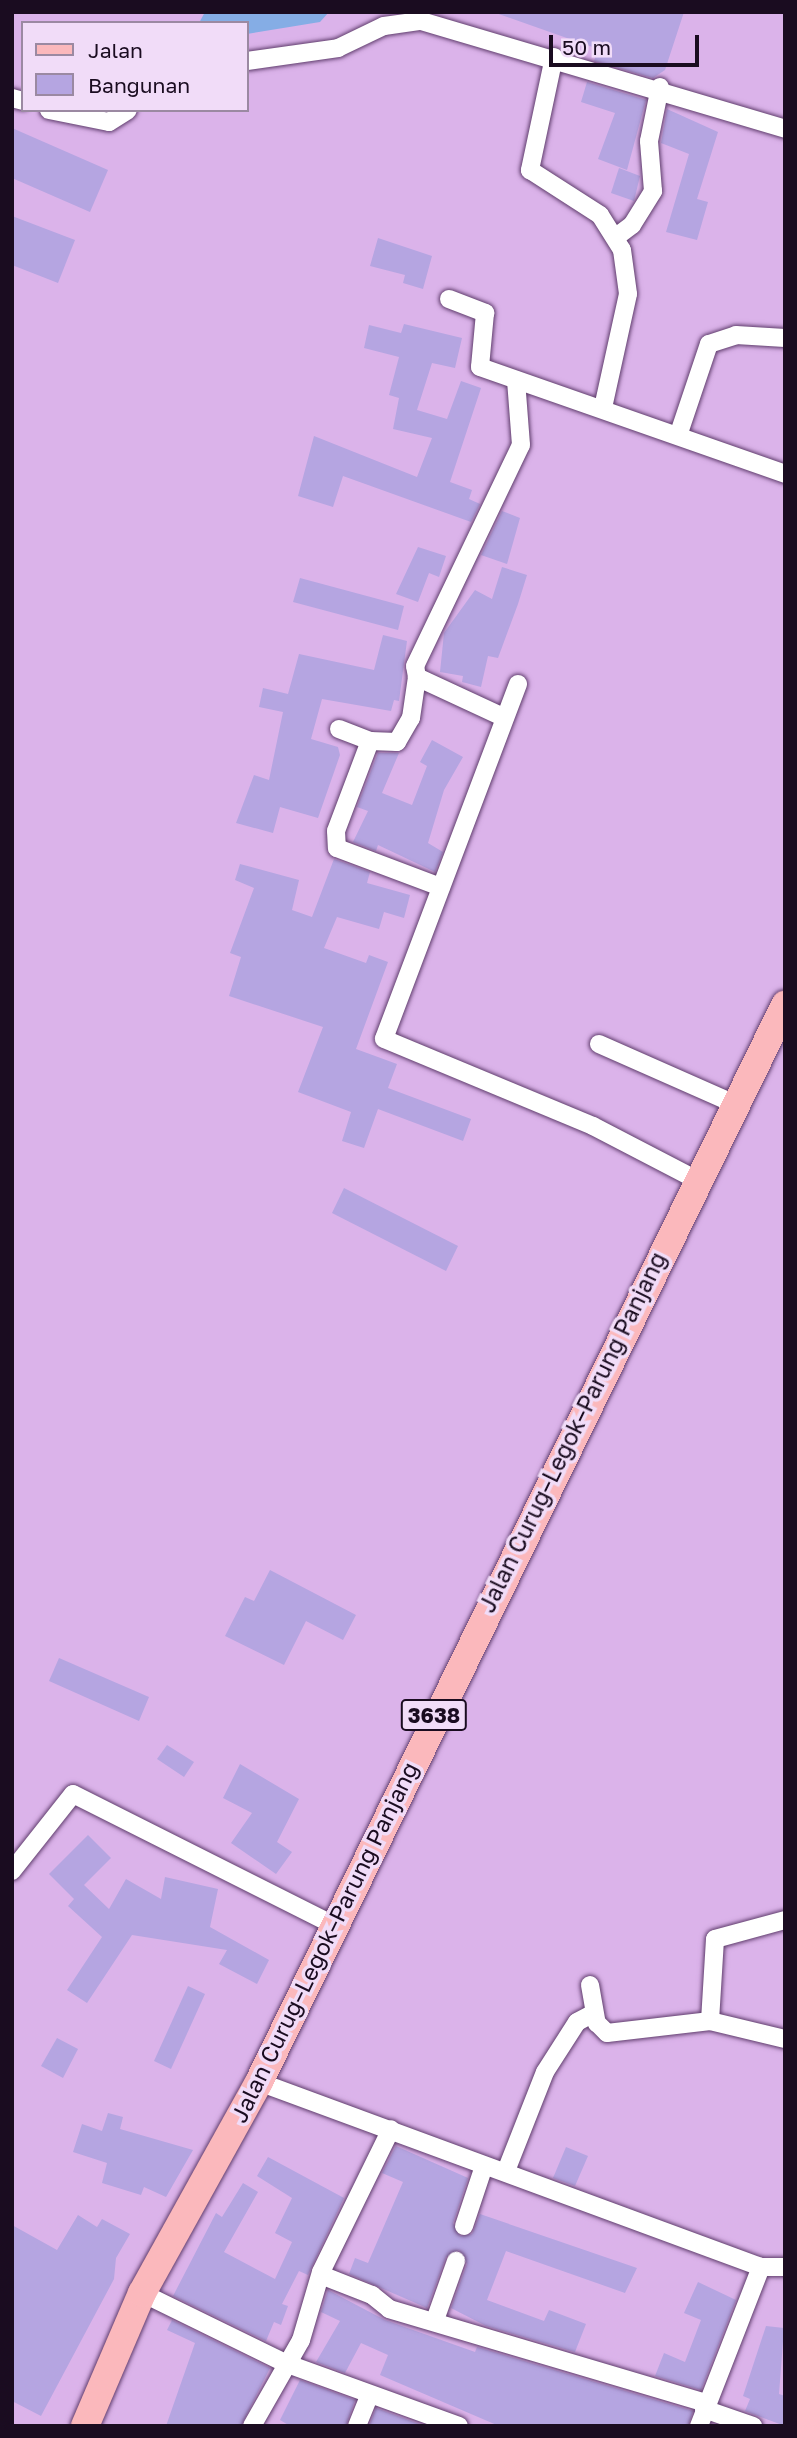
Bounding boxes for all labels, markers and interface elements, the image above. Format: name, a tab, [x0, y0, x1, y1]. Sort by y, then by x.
legend	[21, 21, 248, 112]
scale bar	[552, 21, 702, 65]
text: 50 m	[562, 34, 611, 60]
text: Jalan	[88, 37, 143, 63]
text: Bangunan	[88, 72, 190, 98]
street label: Jalan Curug–Legok–Parung Panjang	[472, 1247, 672, 1617]
road number: 3638	[401, 1698, 467, 1732]
street label: Jalan Curug–Legok–Parung Panjang	[224, 1757, 424, 2127]

